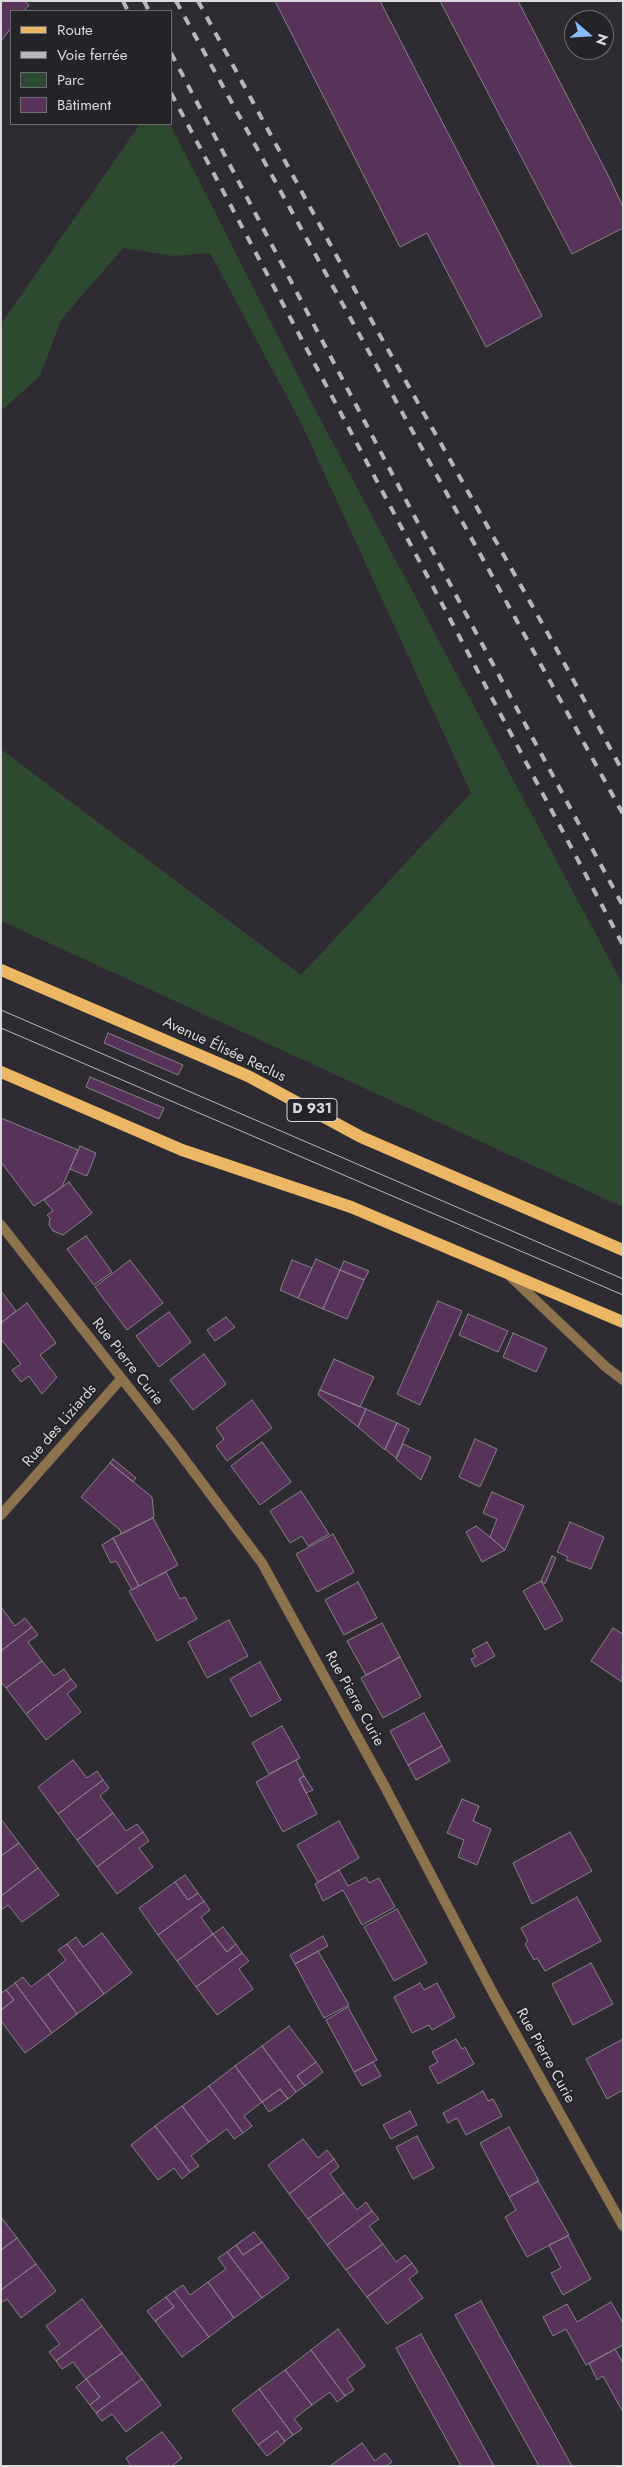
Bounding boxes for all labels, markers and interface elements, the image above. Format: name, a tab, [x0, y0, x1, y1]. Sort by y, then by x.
legend	[10, 10, 172, 125]
north arrow	[564, 10, 614, 60]
text: Route	[57, 19, 93, 41]
text: N	[591, 31, 614, 48]
text: Voie ferrée	[57, 44, 128, 66]
text: Parc	[57, 69, 84, 91]
text: Bâtiment	[57, 94, 111, 116]
street label: Avenue Élisée Reclus	[160, 1014, 288, 1086]
road number: D 931	[287, 1098, 337, 1122]
street label: Rue Pierre Curie	[87, 1315, 167, 1409]
street label: Rue des Liziards	[19, 1381, 101, 1471]
street label: Rue Pierre Curie	[321, 1648, 387, 1750]
street label: Rue Pierre Curie	[512, 2005, 578, 2107]

